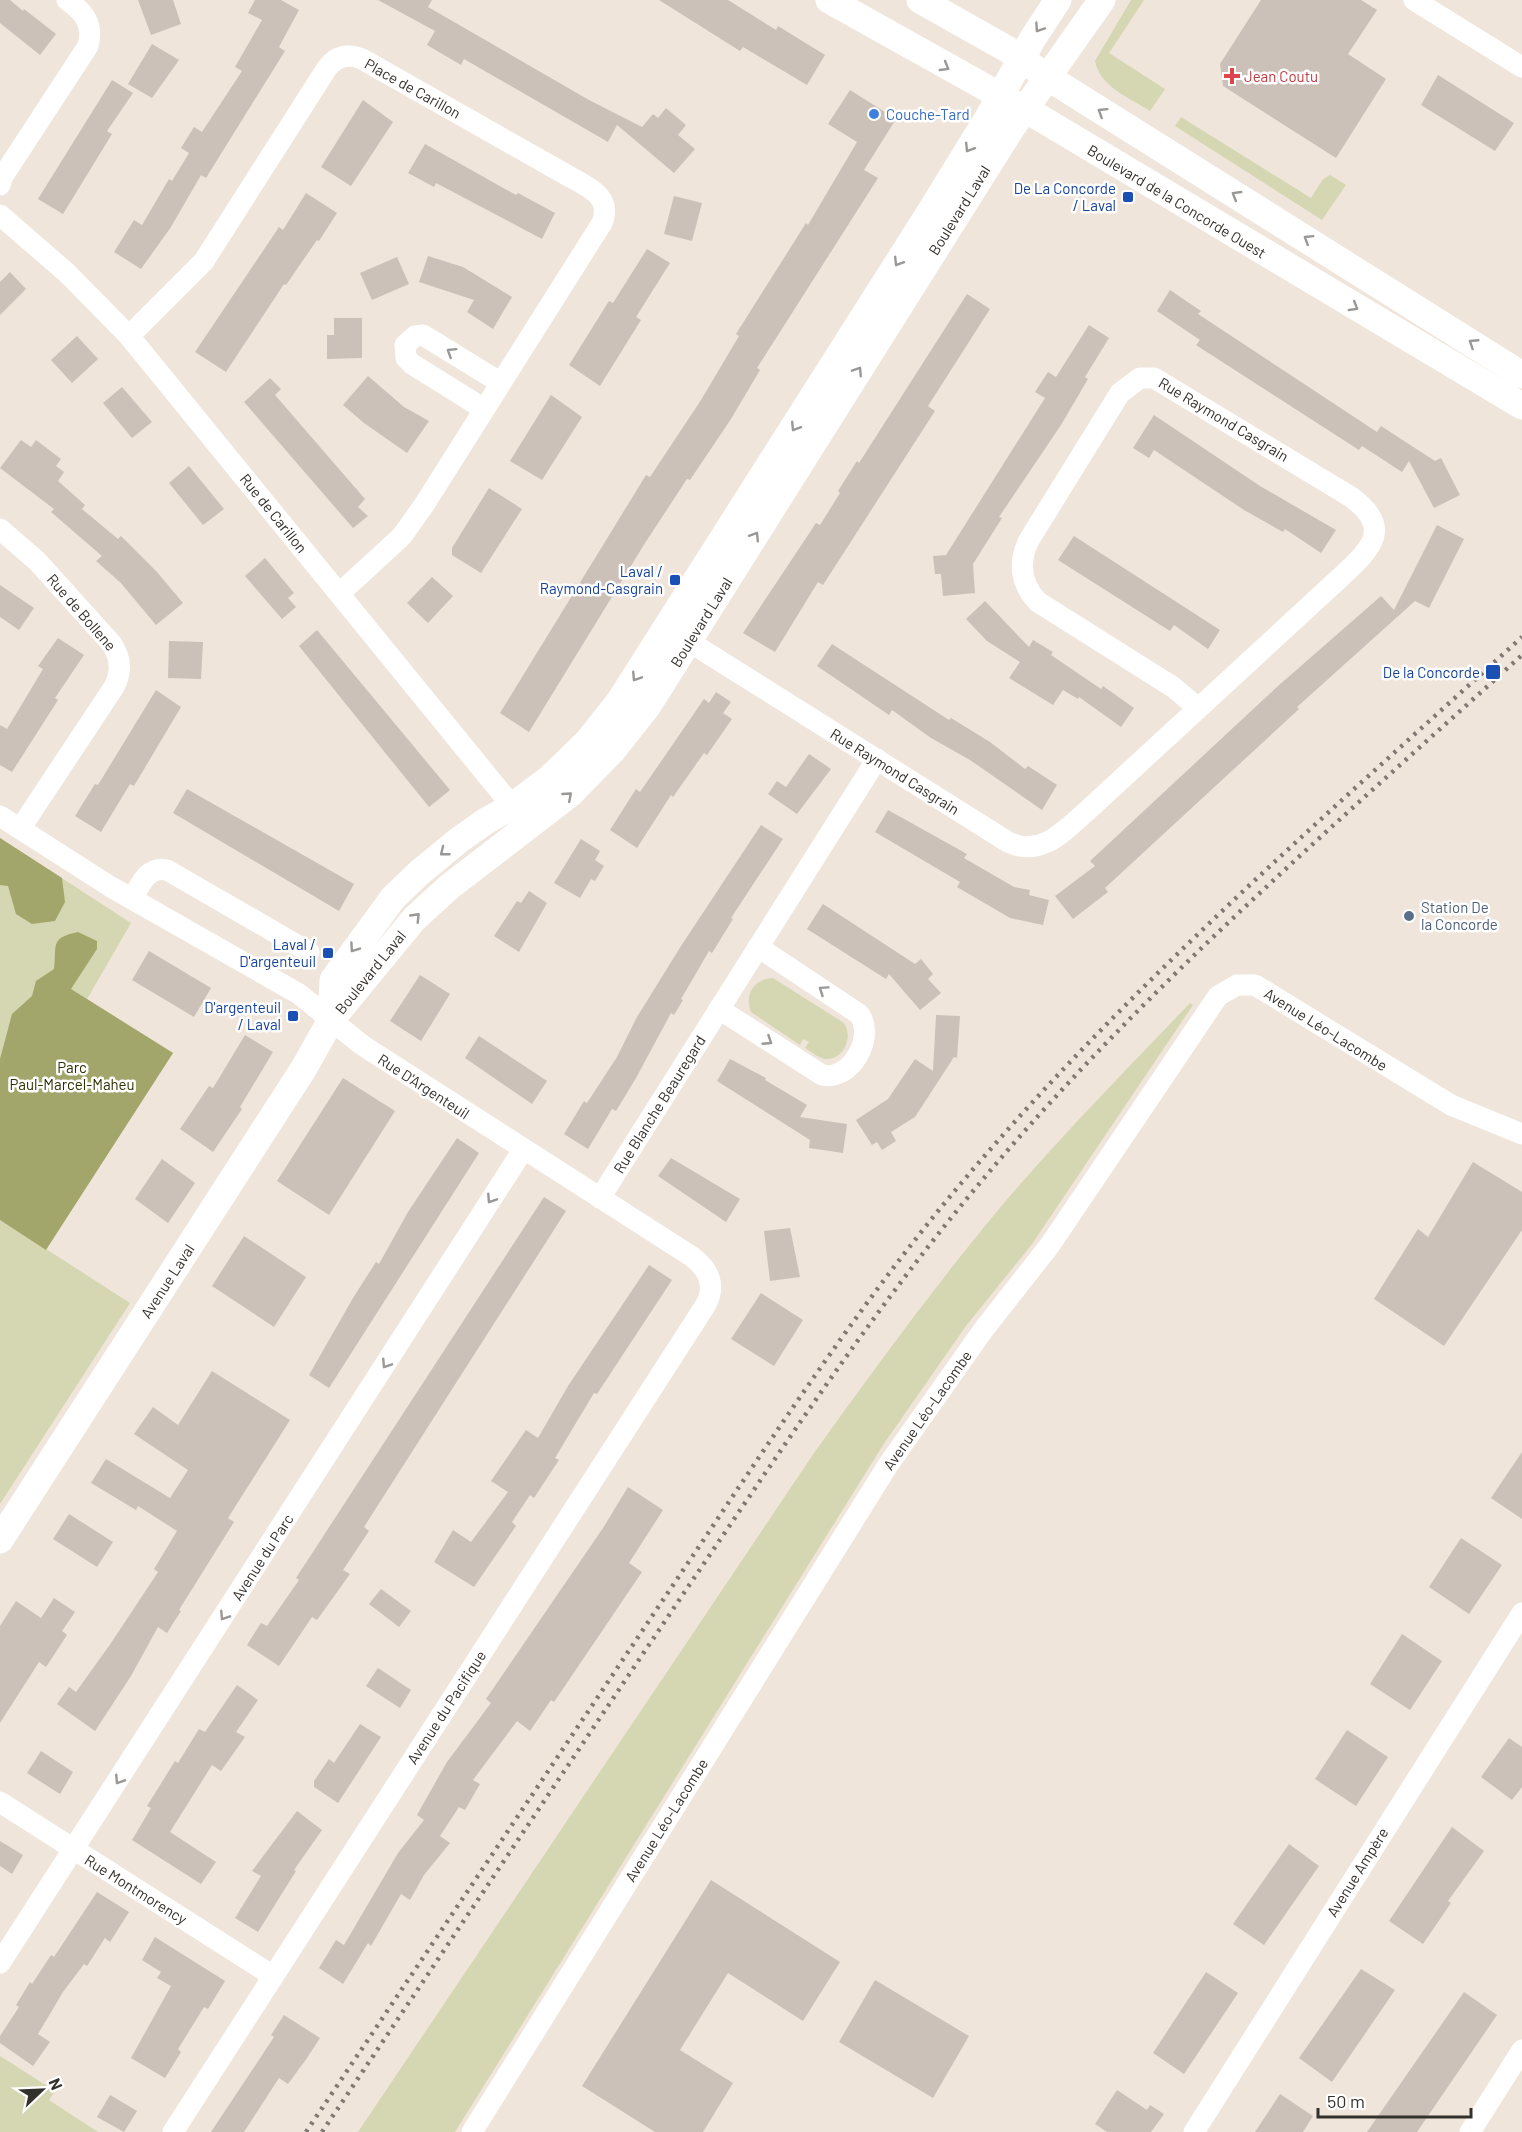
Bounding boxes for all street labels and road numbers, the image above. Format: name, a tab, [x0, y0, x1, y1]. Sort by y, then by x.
street label: Place de Carillon	[362, 54, 464, 122]
street label: Boulevard de la Concorde Ouest	[1084, 140, 1270, 262]
street label: Boulevard Laval	[924, 162, 994, 258]
street label: Rue Raymond Casgrain	[1156, 373, 1292, 465]
street label: Rue de Carillon	[237, 470, 311, 556]
street label: Rue de Bollene	[44, 570, 120, 654]
street label: Boulevard Laval	[666, 574, 736, 670]
street label: Rue Raymond Casgrain	[827, 724, 963, 818]
street label: Boulevard Laval	[331, 927, 409, 1017]
street label: Avenue Léo-Lacombe	[1261, 984, 1391, 1074]
street label: Rue Blanche Beauregard	[609, 1032, 709, 1176]
street label: Rue D'Argenteuil	[375, 1050, 473, 1122]
street label: Avenue Laval	[136, 1241, 198, 1321]
street label: Avenue Léo-Lacombe	[879, 1347, 975, 1473]
street label: Avenue du Parc	[227, 1510, 297, 1604]
street label: Avenue du Pacifique	[403, 1647, 489, 1767]
street label: Avenue Léo-Lacombe	[621, 1755, 711, 1885]
street label: Avenue Ampère	[1322, 1824, 1392, 1920]
street label: Rue Montmorency	[82, 1850, 191, 1928]

